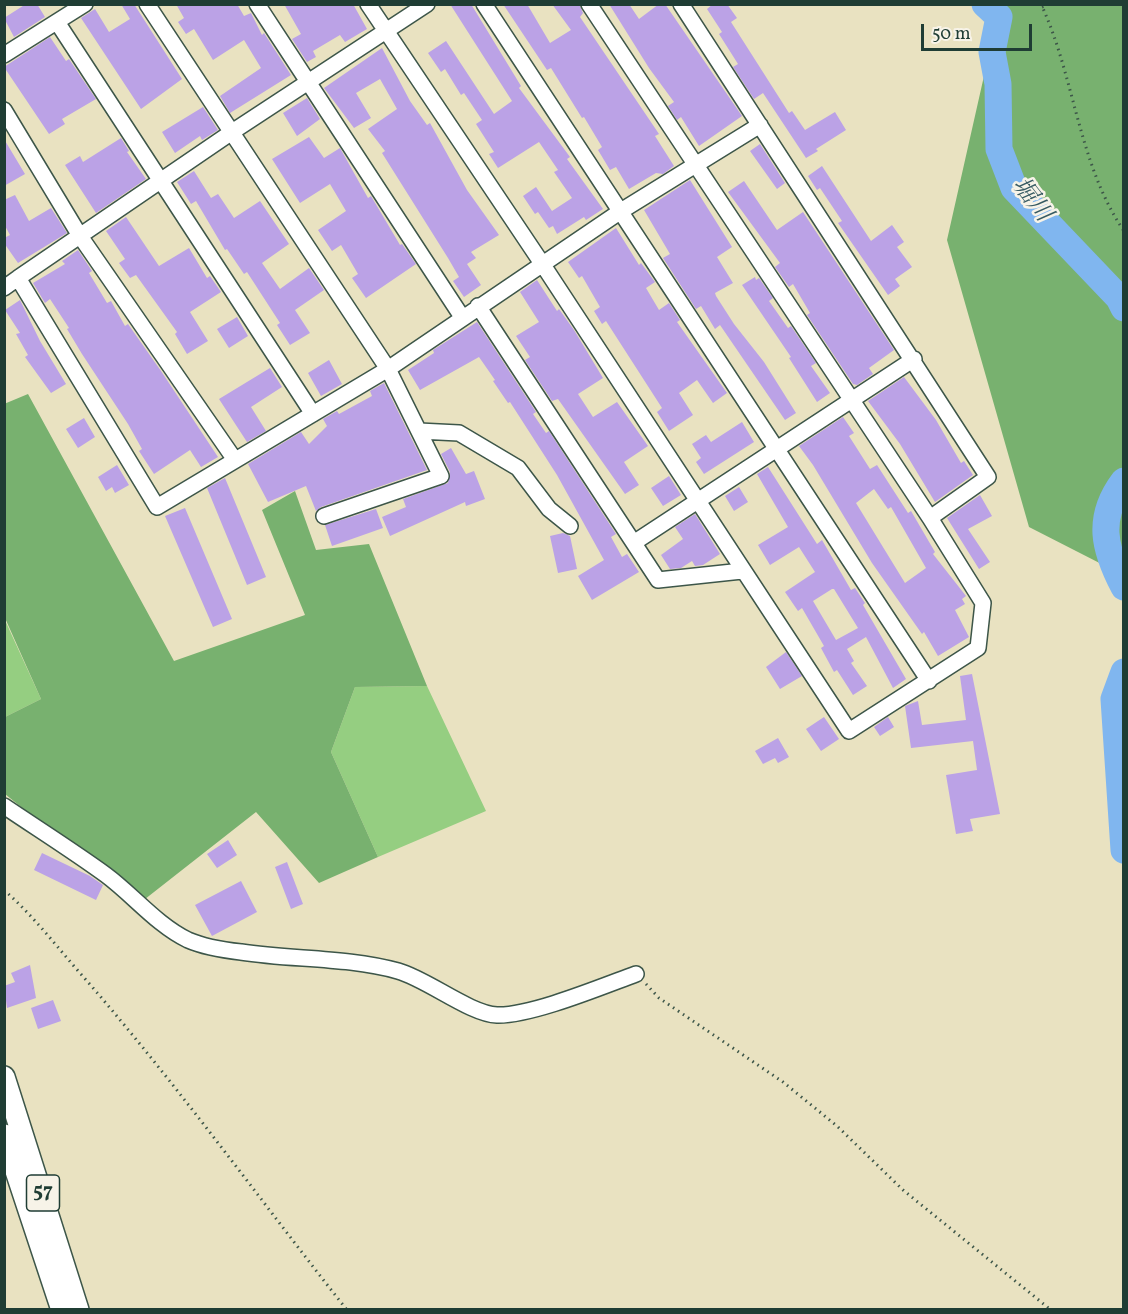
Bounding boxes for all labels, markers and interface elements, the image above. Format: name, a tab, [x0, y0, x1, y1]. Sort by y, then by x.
scale bar	[924, 12, 1035, 50]
text: 50 m	[932, 22, 971, 47]
water label: 堀川	[1004, 173, 1056, 229]
road number: 57	[26, 1175, 60, 1211]

